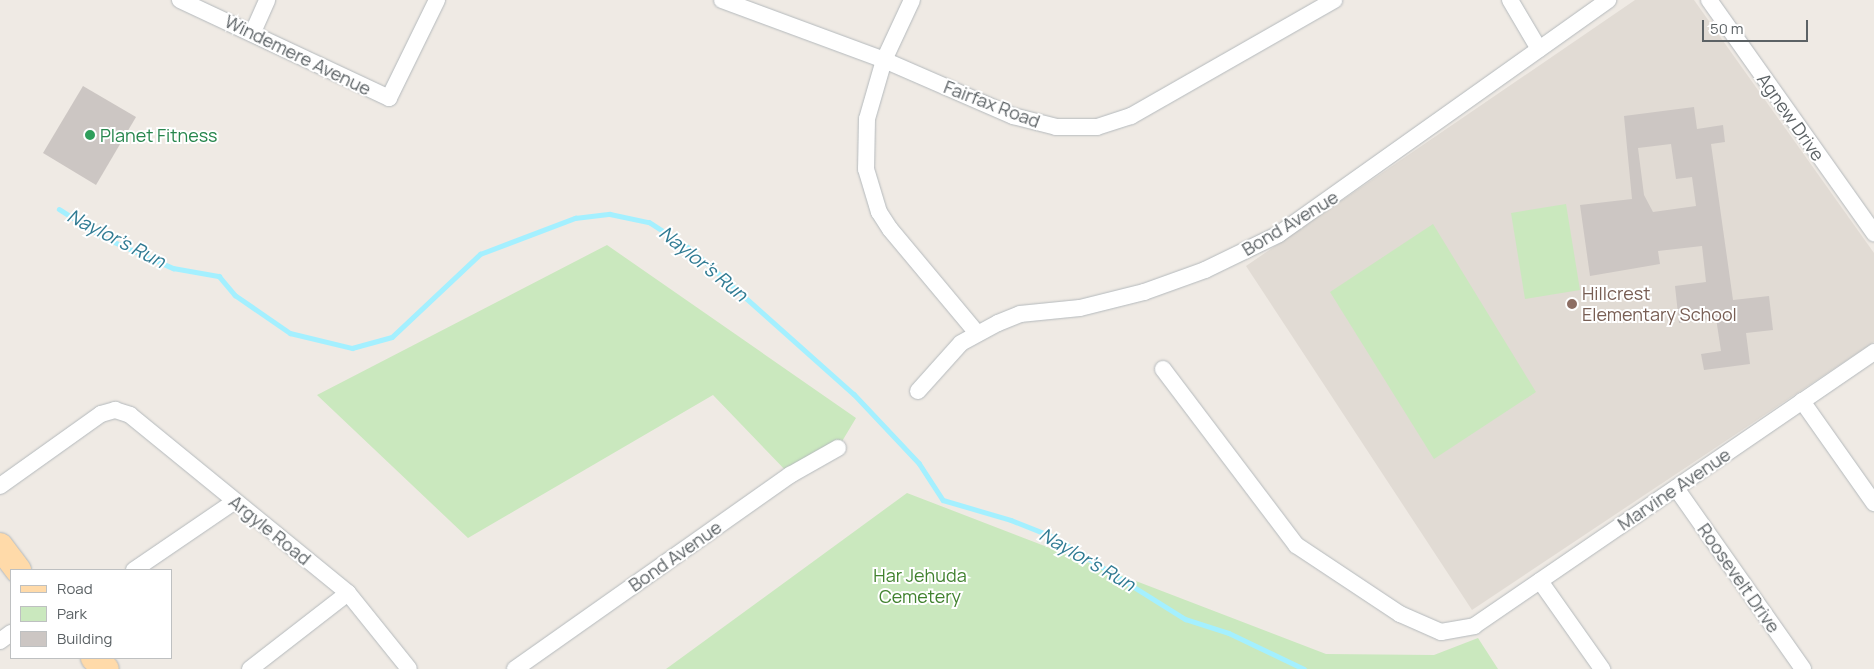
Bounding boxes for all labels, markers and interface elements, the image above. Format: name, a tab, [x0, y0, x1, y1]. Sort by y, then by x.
street label: Windemere Avenue	[221, 10, 375, 100]
scale bar	[1704, 10, 1810, 42]
text: 50 m	[1710, 18, 1744, 39]
street label: Agnew Drive	[1753, 69, 1829, 165]
street label: Fairfax Road	[941, 76, 1043, 132]
place label: Planet Fitness	[100, 124, 218, 146]
marker: Planet Fitness	[84, 129, 96, 141]
street label: Bond Avenue	[1238, 186, 1342, 260]
water label: Naylor's Run	[63, 205, 169, 273]
water label: Naylor's Run	[654, 222, 752, 306]
place label: Hillcrest Elementary School	[1582, 283, 1737, 326]
marker: Hillcrest Elementary School	[1566, 298, 1578, 310]
street label: Marvine Avenue	[1614, 443, 1734, 535]
street label: Argyle Road	[225, 491, 315, 569]
street label: Bond Avenue	[624, 516, 726, 596]
street label: Roosevelt Drive	[1693, 519, 1785, 637]
water label: Naylor's Run	[1035, 524, 1139, 596]
park label: Har Jehuda Cemetery	[873, 565, 967, 608]
legend	[10, 569, 172, 659]
text: Road	[57, 578, 93, 599]
text: Park	[57, 603, 87, 624]
text: Building	[57, 628, 112, 649]

